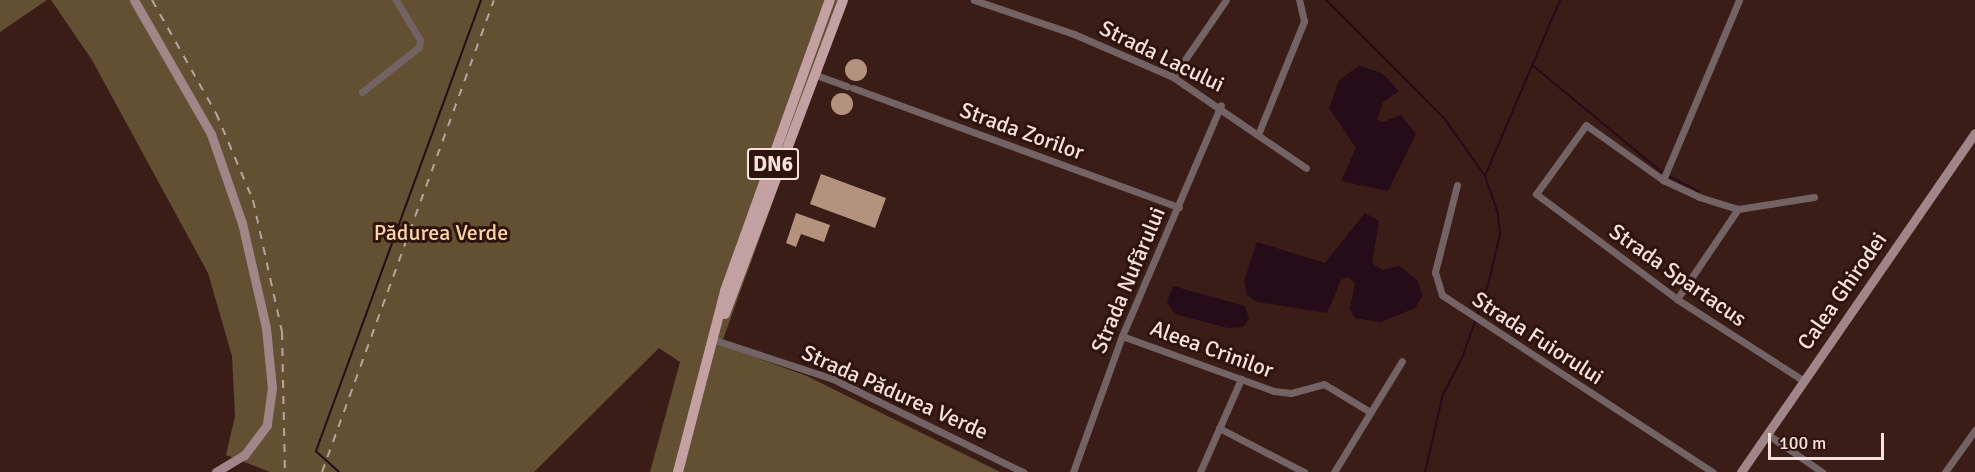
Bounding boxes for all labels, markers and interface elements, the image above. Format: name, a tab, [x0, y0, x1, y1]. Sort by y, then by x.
street label: Strada Lacului	[1095, 14, 1229, 98]
street label: Strada Zorilor	[956, 96, 1088, 166]
road number: DN6	[746, 146, 800, 182]
street label: Strada Nufărului	[1085, 203, 1171, 357]
street label: Strada Spartacus	[1605, 218, 1751, 332]
park label: Pădurea Verde	[374, 220, 508, 246]
street label: Calea Ghirodei	[1792, 227, 1892, 355]
street label: Strada Fuiorului	[1467, 286, 1609, 390]
street label: Aleea Crinilor	[1147, 315, 1277, 383]
street label: Strada Pădurea Verde	[798, 339, 992, 445]
scale bar	[1771, 421, 1886, 459]
text: 100 m	[1779, 432, 1826, 454]

